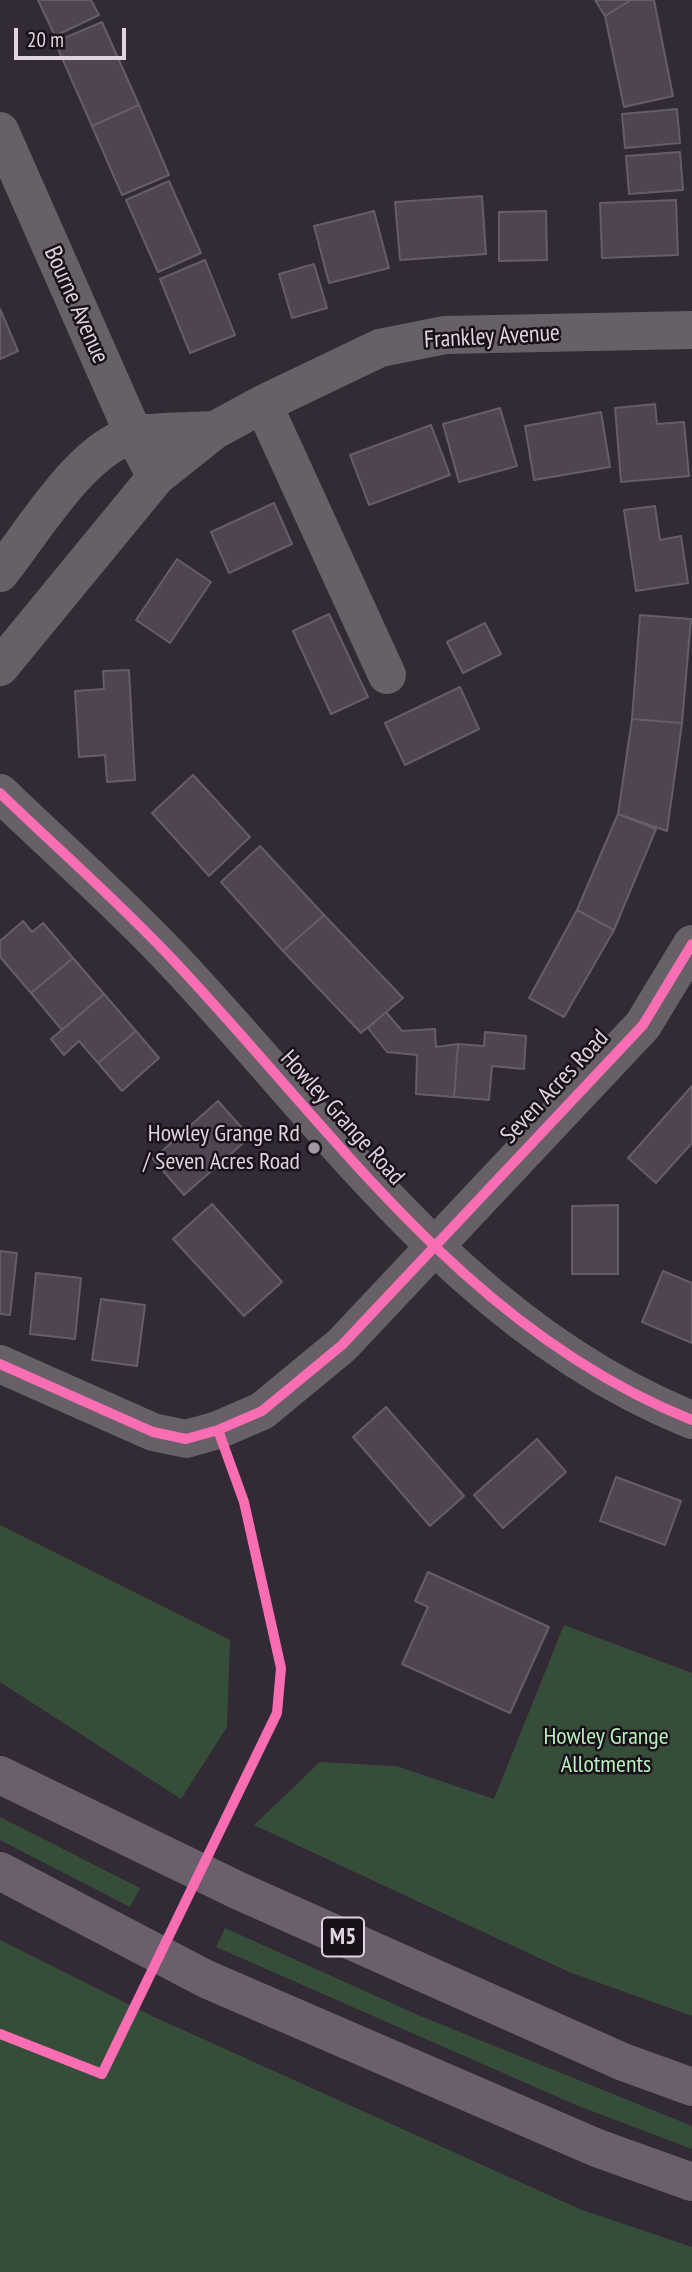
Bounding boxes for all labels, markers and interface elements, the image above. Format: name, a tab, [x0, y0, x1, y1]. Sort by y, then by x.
scale bar	[18, 14, 130, 58]
text: 20 m	[27, 26, 64, 53]
street label: Bourne Avenue	[37, 242, 115, 368]
street label: Frankley Avenue	[423, 319, 561, 355]
street label: Seven Acres Road	[495, 1024, 615, 1150]
street label: Howley Grange Road	[274, 1045, 410, 1191]
place label: Howley Grange Rd / Seven Acres Road	[143, 1120, 300, 1176]
marker: Howley Grange Rd / Seven Acres Road	[306, 1140, 322, 1156]
park label: Howley Grange Allotments	[543, 1723, 669, 1779]
road number: M5	[322, 1918, 364, 1956]

